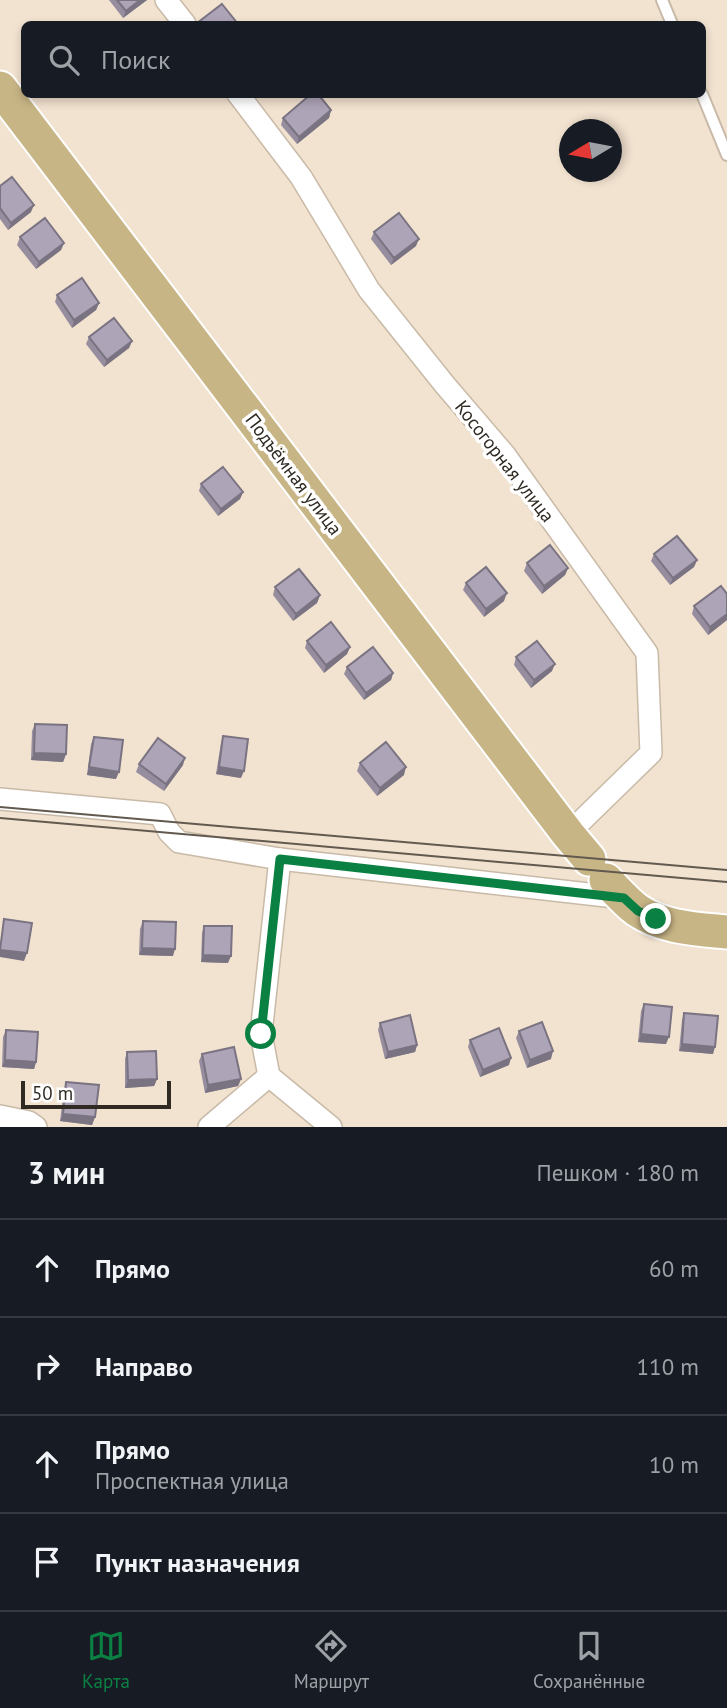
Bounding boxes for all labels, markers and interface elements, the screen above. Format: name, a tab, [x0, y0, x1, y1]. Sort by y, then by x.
search box	[21, 21, 706, 98]
icon: search	[45, 41, 83, 79]
text: Поиск	[101, 43, 170, 76]
north arrow	[559, 119, 622, 182]
street label: Косогорная улица	[450, 395, 560, 527]
street label: Подъёмная улица	[240, 408, 348, 540]
route end	[640, 903, 671, 934]
route start	[245, 1018, 276, 1049]
scale bar	[21, 1078, 172, 1110]
text: 50 m	[32, 1081, 73, 1105]
text: 3 мин	[28, 1153, 105, 1192]
text: Пешком · 180 m	[536, 1158, 699, 1187]
icon: ahead	[28, 1249, 66, 1287]
text: Прямо	[95, 1252, 170, 1285]
text: 60 m	[649, 1254, 699, 1283]
icon: right	[28, 1347, 66, 1385]
text: Направо	[95, 1350, 193, 1383]
text: 110 m	[637, 1352, 699, 1381]
text: Прямо	[95, 1433, 170, 1466]
icon: ahead	[28, 1445, 66, 1483]
text: 10 m	[649, 1450, 699, 1479]
text: Проспектная улица	[95, 1466, 289, 1495]
icon: arrive	[28, 1543, 66, 1581]
text: Пункт назначения	[95, 1546, 300, 1579]
tab: Карта	[82, 1627, 130, 1693]
tab: Маршрут	[294, 1627, 369, 1693]
tab: Сохранённые	[533, 1627, 645, 1693]

